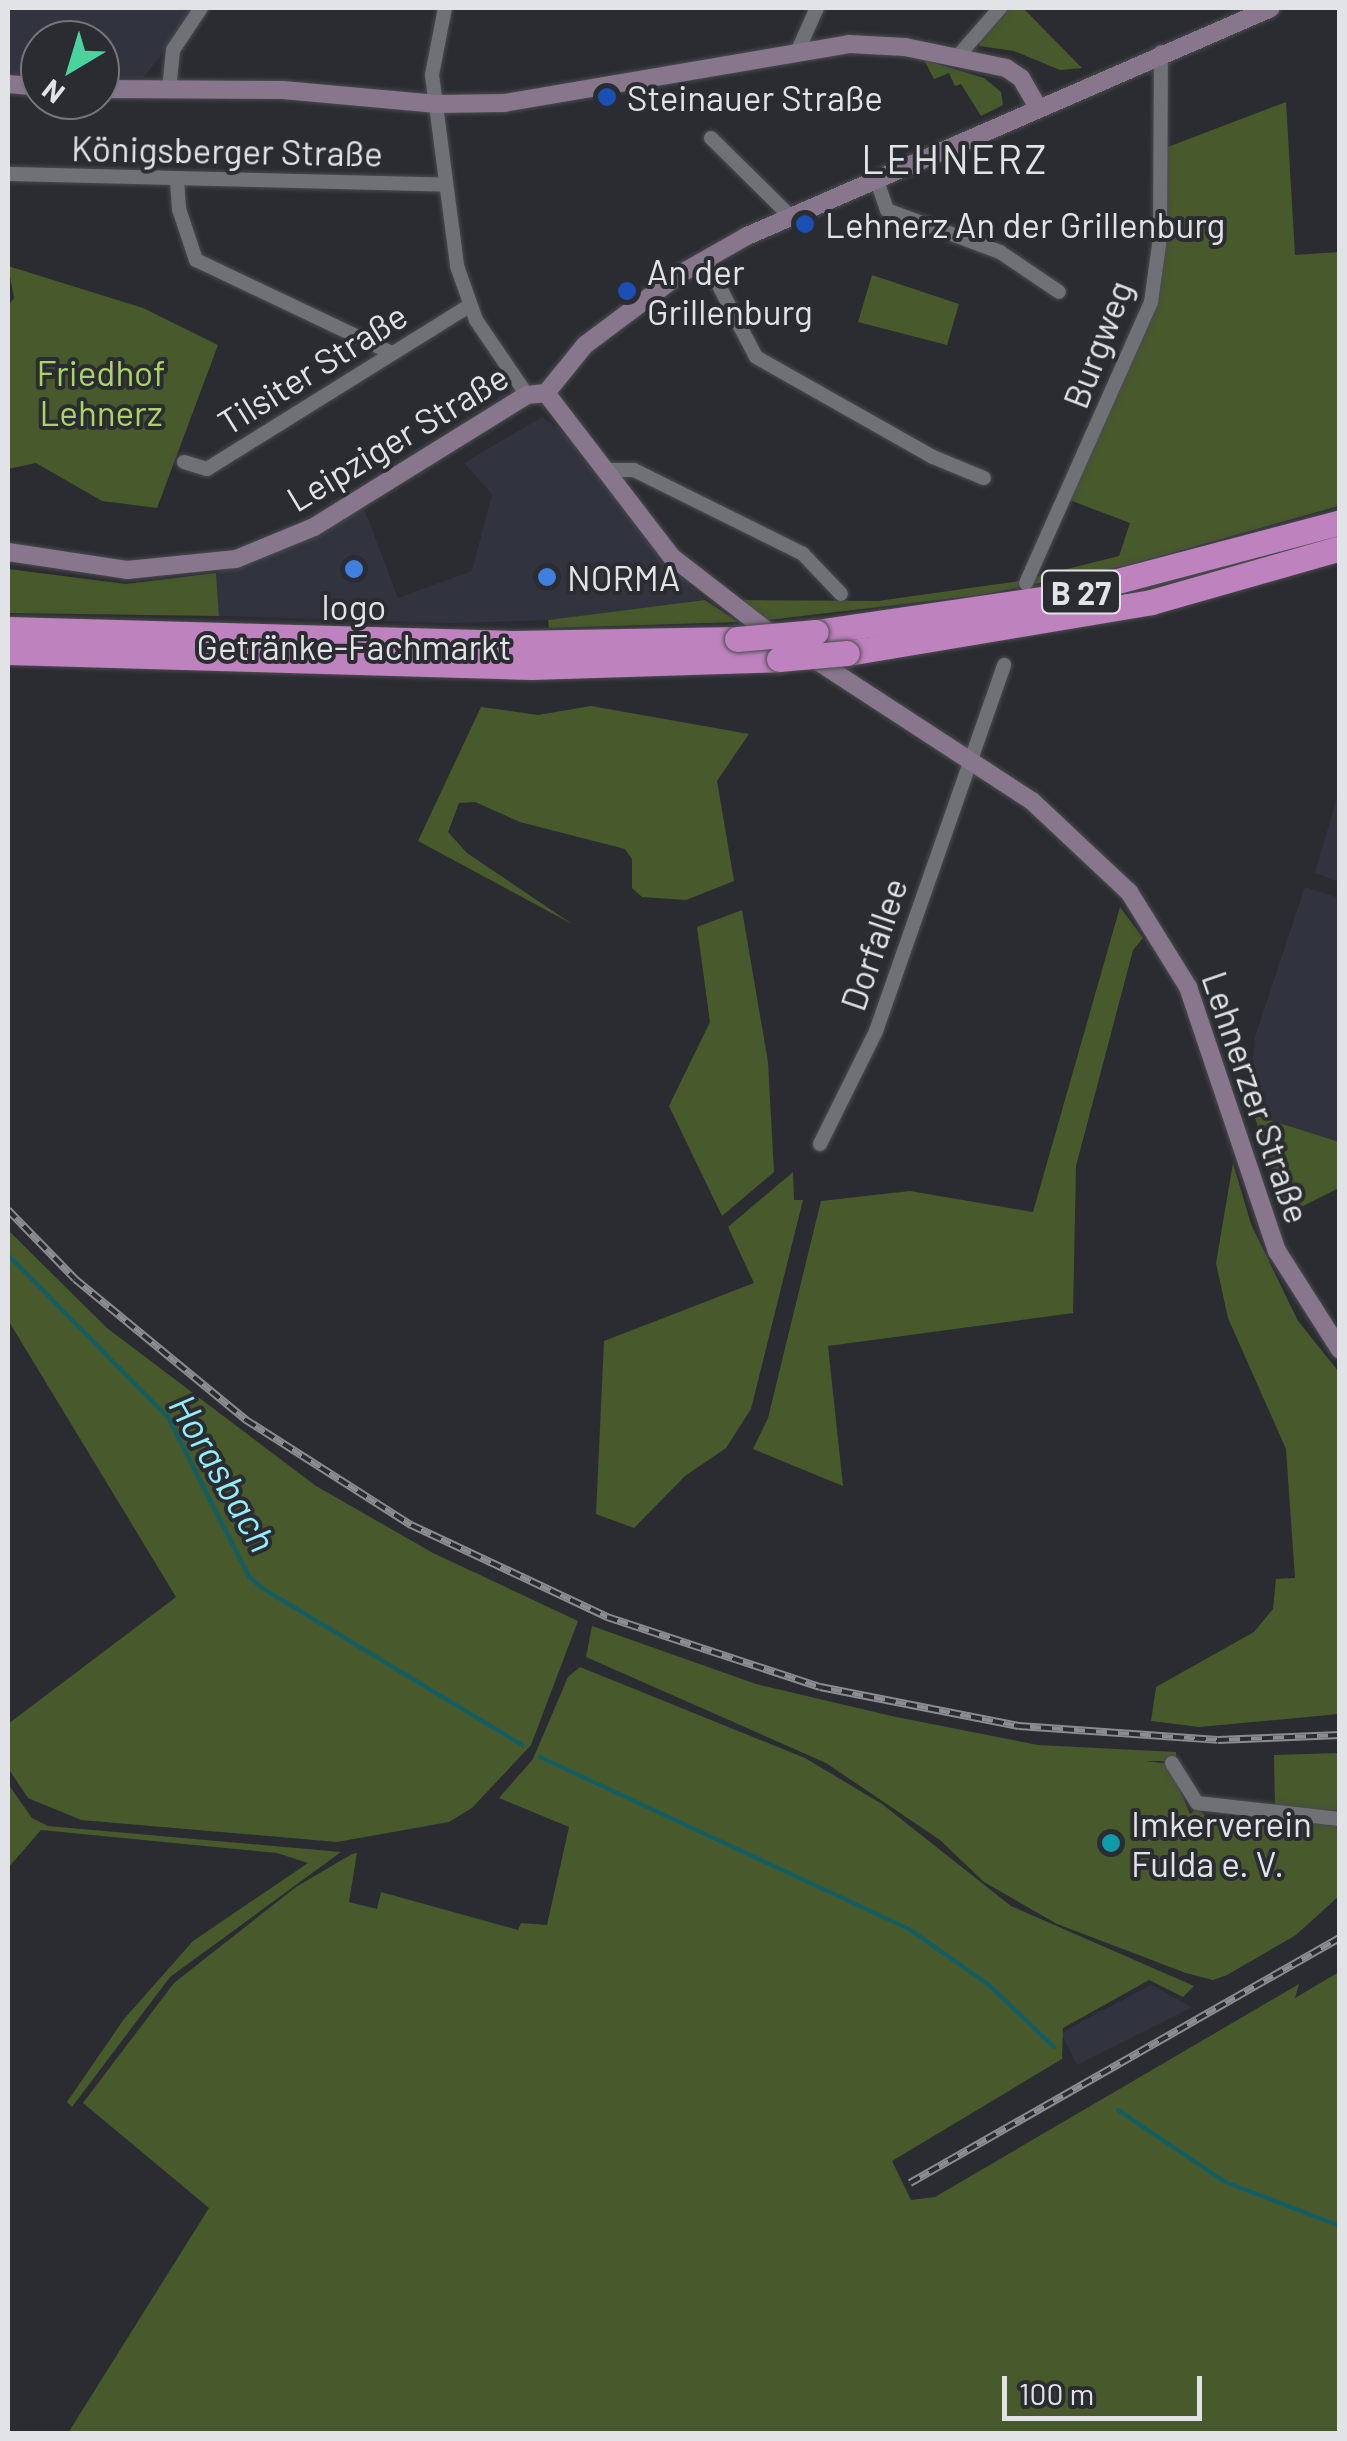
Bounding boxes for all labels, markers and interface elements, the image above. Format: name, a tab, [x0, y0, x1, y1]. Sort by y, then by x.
north arrow	[20, 20, 120, 120]
text: N	[35, 73, 71, 111]
place label: Steinauer Straße	[627, 76, 883, 118]
marker: Steinauer Straße	[596, 86, 618, 108]
street label: Königsberger Straße	[71, 126, 383, 174]
district label: LEHNERZ	[861, 134, 1049, 182]
place label: Lehnerz An der Grillenburg	[825, 203, 1225, 245]
marker: Lehnerz An der Grillenburg	[794, 213, 816, 235]
place label: An der Grillenburg	[647, 250, 813, 332]
street label: Burgweg	[1054, 274, 1140, 414]
marker: An der Grillenburg	[616, 280, 638, 302]
street label: Tilsiter Straße	[210, 293, 414, 443]
park label: Friedhof Lehnerz	[37, 351, 165, 433]
street label: Leipziger Straße	[279, 355, 515, 519]
place label: NORMA	[567, 556, 680, 598]
marker: logo Getränke-Fachmarkt	[343, 558, 365, 580]
road number: B 27	[1038, 565, 1124, 619]
marker: NORMA	[536, 566, 558, 588]
place label: logo Getränke-Fachmarkt	[197, 585, 511, 667]
street label: Dorfallee	[831, 872, 915, 1016]
street label: Lehnerzer Straße	[1194, 966, 1320, 1228]
water label: Horasbach	[160, 1386, 286, 1560]
place label: Imkerverein Fulda e. V.	[1131, 1802, 1312, 1884]
marker: Imkerverein Fulda e. V.	[1100, 1832, 1122, 1854]
scale bar	[1007, 2356, 1207, 2418]
text: 100 m	[1019, 2375, 1094, 2411]

